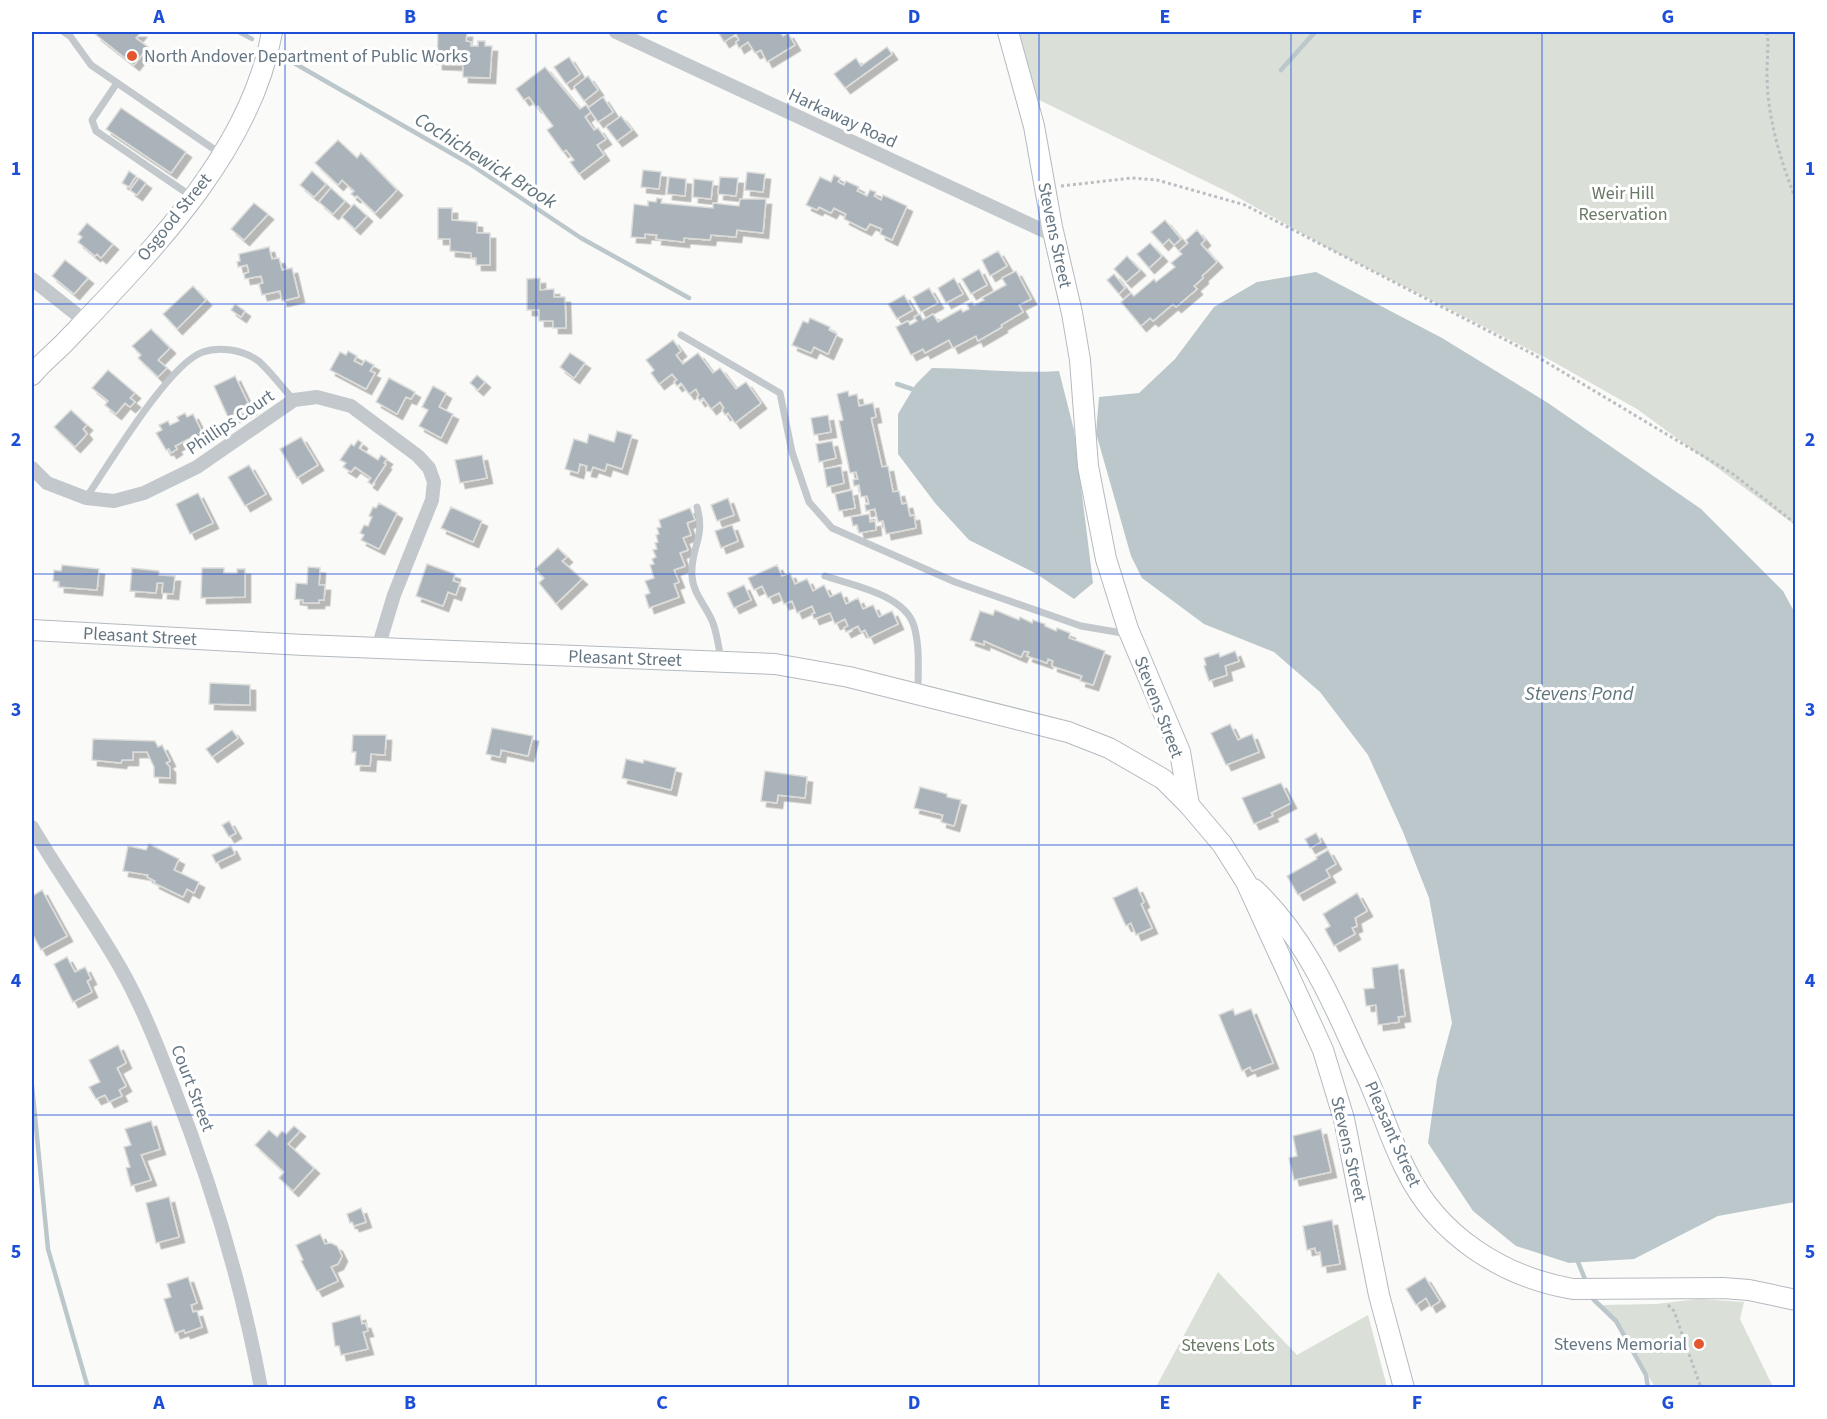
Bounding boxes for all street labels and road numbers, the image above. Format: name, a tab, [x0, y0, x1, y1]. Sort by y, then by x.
street label: Harkaway Road	[784, 82, 901, 155]
street label: Osgood Street	[131, 168, 218, 267]
street label: Stevens Street	[1031, 180, 1078, 290]
street label: Phillips Court	[181, 384, 279, 461]
street label: Pleasant Street	[83, 621, 197, 652]
street label: Pleasant Street	[568, 644, 682, 673]
street label: Stevens Street	[1128, 653, 1189, 762]
street label: Court Street	[165, 1041, 220, 1135]
street label: Pleasant Street	[1358, 1077, 1427, 1191]
street label: Stevens Street	[1324, 1094, 1373, 1204]

